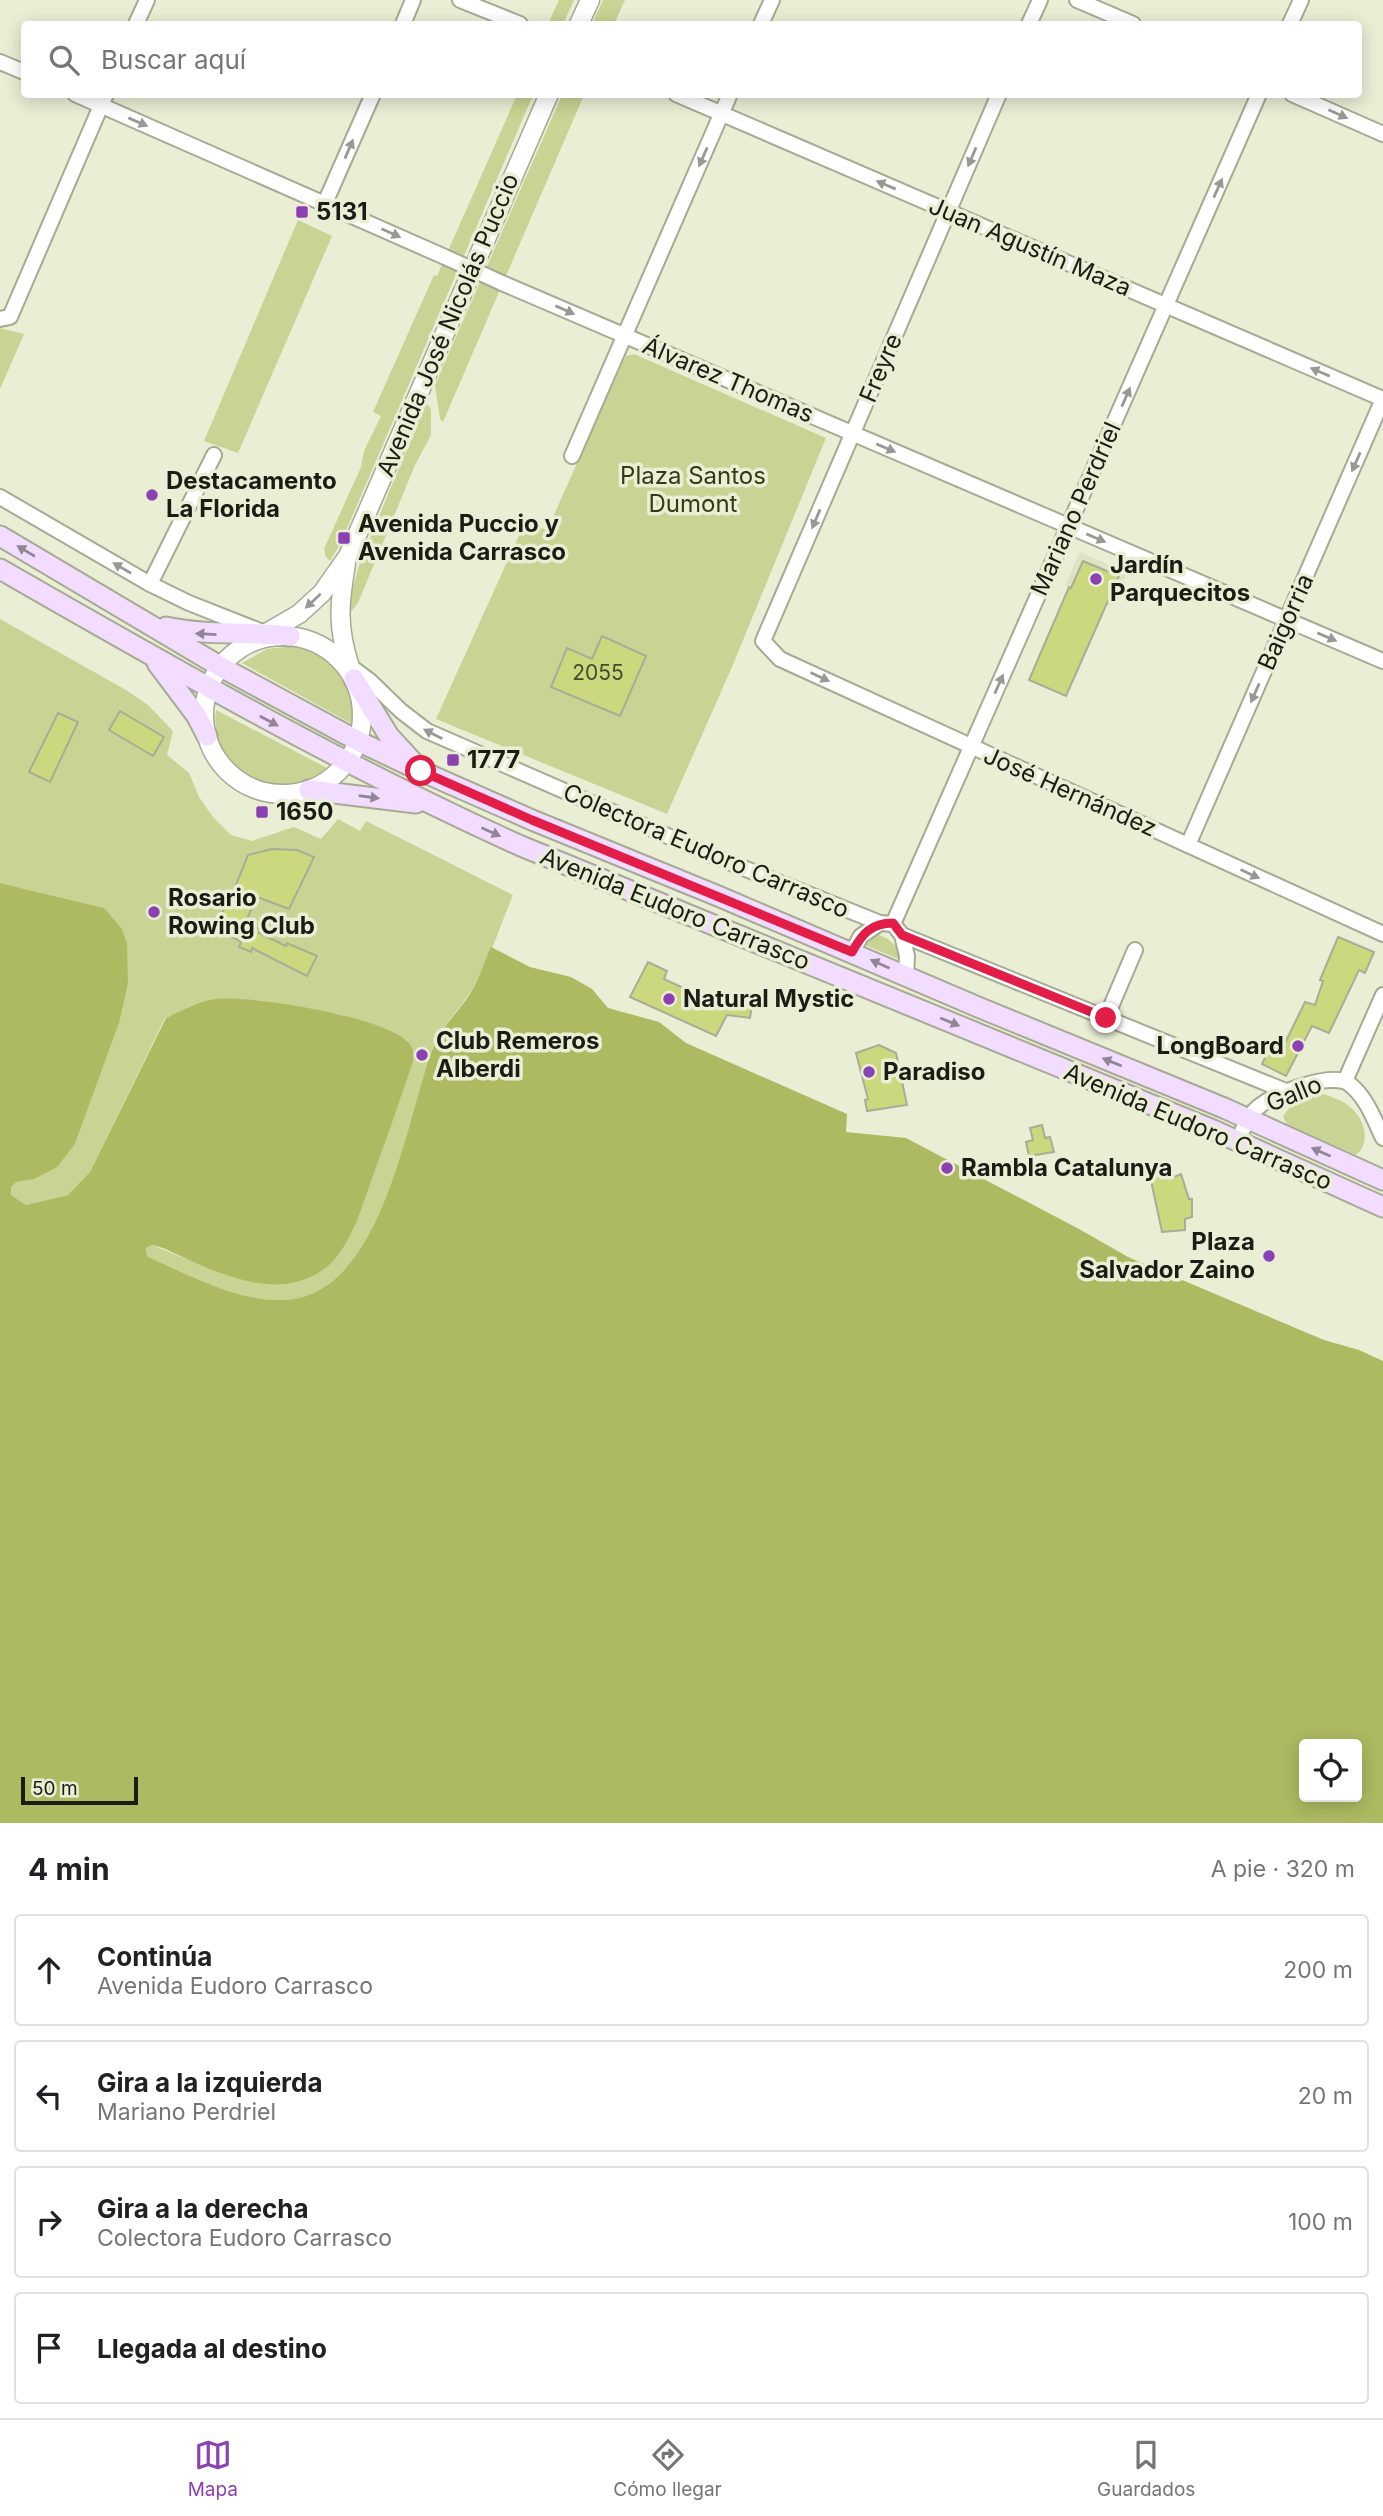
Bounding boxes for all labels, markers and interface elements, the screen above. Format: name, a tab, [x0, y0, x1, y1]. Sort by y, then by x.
search box	[21, 21, 1362, 98]
icon: search	[45, 41, 83, 79]
text: Buscar aquí	[101, 44, 246, 75]
one-way arrow	[1327, 109, 1348, 120]
one-way arrow	[127, 117, 148, 128]
one-way arrow	[343, 139, 355, 159]
one-way arrow	[697, 147, 709, 167]
one-way arrow	[966, 147, 978, 167]
street label: Avenida José Nicolás Puccio	[370, 169, 525, 481]
one-way arrow	[1213, 178, 1224, 199]
one-way arrow	[876, 179, 897, 190]
street label: Juan Agustín Maza	[925, 191, 1136, 302]
place label: 5131	[316, 197, 368, 226]
marker: 5131	[294, 204, 310, 220]
one-way arrow	[381, 227, 401, 239]
one-way arrow	[555, 304, 575, 316]
street label: Freyre	[853, 329, 908, 406]
street label: Álvarez Thomas	[638, 330, 818, 429]
one-way arrow	[1310, 366, 1331, 377]
one-way arrow	[1121, 386, 1132, 407]
street label: Mariano Perdriel	[1024, 418, 1127, 600]
one-way arrow	[876, 443, 897, 454]
one-way arrow	[1350, 452, 1362, 472]
park label: Plaza Santos Dumont	[620, 461, 766, 518]
place label: Destacamento La Florida	[166, 466, 337, 523]
marker: Destacamento La Florida	[144, 487, 160, 503]
place label: Avenida Puccio y Avenida Carrasco	[358, 509, 566, 566]
one-way arrow	[810, 509, 822, 529]
marker: Avenida Puccio y Avenida Carrasco	[336, 530, 352, 546]
one-way arrow	[1085, 533, 1106, 544]
one-way arrow	[16, 544, 35, 557]
place label: Jardín Parquecitos	[1110, 550, 1250, 607]
one-way arrow	[112, 561, 131, 574]
street label: Baigorria	[1252, 569, 1320, 674]
marker: Jardín Parquecitos	[1088, 571, 1104, 587]
one-way arrow	[305, 593, 322, 609]
one-way arrow	[195, 628, 217, 639]
one-way arrow	[1317, 631, 1337, 643]
house number: 2055	[572, 660, 624, 685]
one-way arrow	[810, 671, 830, 683]
one-way arrow	[993, 674, 1005, 694]
one-way arrow	[1249, 683, 1261, 703]
one-way arrow	[259, 715, 278, 727]
one-way arrow	[423, 728, 443, 740]
street label: José Hernández	[979, 740, 1161, 843]
place label: 1777	[467, 745, 520, 774]
marker: 1777	[445, 752, 461, 768]
route start	[405, 755, 436, 786]
street label: Colectora Eudoro Carrasco	[559, 777, 854, 924]
one-way arrow	[358, 791, 380, 802]
place label: 1650	[276, 797, 333, 826]
marker: 1650	[254, 804, 270, 820]
one-way arrow	[480, 827, 501, 838]
street label: Avenida Eudoro Carrasco	[536, 841, 814, 976]
one-way arrow	[1240, 869, 1261, 880]
place label: Rosario Rowing Club	[168, 883, 315, 940]
marker: Rosario Rowing Club	[146, 904, 162, 920]
one-way arrow	[870, 958, 890, 970]
place label: Natural Mystic	[683, 984, 854, 1013]
marker: Natural Mystic	[661, 991, 677, 1007]
route end	[1090, 1002, 1121, 1033]
one-way arrow	[939, 1017, 960, 1028]
place label: Club Remeros Alberdi	[436, 1026, 599, 1083]
place label: LongBoard	[1157, 1031, 1284, 1060]
marker: LongBoard	[1290, 1038, 1306, 1054]
marker: Club Remeros Alberdi	[414, 1047, 430, 1063]
one-way arrow	[1102, 1056, 1122, 1068]
place label: Paradiso	[883, 1057, 985, 1086]
street label: Avenida Eudoro Carrasco	[1060, 1057, 1336, 1196]
marker: Paradiso	[861, 1064, 877, 1080]
street label: Gallo	[1262, 1069, 1326, 1118]
one-way arrow	[1311, 1146, 1331, 1158]
place label: Rambla Catalunya	[961, 1153, 1172, 1182]
marker: Rambla Catalunya	[939, 1160, 955, 1176]
place label: Plaza Salvador Zaino	[1079, 1227, 1255, 1284]
marker: Plaza Salvador Zaino	[1261, 1248, 1277, 1264]
map controls	[1299, 1739, 1362, 1802]
button: locate	[1299, 1739, 1362, 1802]
scale bar	[21, 1774, 138, 1806]
text: 50 m	[32, 1777, 78, 1800]
text: 4 min	[28, 1851, 110, 1887]
text: A pie · 320 m	[1211, 1855, 1355, 1883]
text: Continúa	[97, 1941, 212, 1972]
icon: ahead	[30, 1951, 68, 1989]
text: 200 m	[1283, 1956, 1353, 1984]
text: Avenida Eudoro Carrasco	[97, 1972, 373, 2000]
text: Gira a la izquierda	[97, 2067, 323, 2098]
icon: left	[30, 2077, 68, 2115]
text: 20 m	[1298, 2082, 1353, 2110]
text: Mariano Perdriel	[97, 2098, 276, 2126]
text: Gira a la derecha	[97, 2193, 309, 2224]
icon: right	[30, 2203, 68, 2241]
text: 100 m	[1288, 2208, 1353, 2236]
text: Colectora Eudoro Carrasco	[97, 2224, 392, 2252]
icon: arrive	[30, 2329, 68, 2367]
text: Llegada al destino	[97, 2333, 327, 2364]
tab: Mapa	[188, 2436, 238, 2501]
tab: Cómo llegar	[613, 2436, 722, 2501]
tab: Guardados	[1097, 2436, 1195, 2501]

